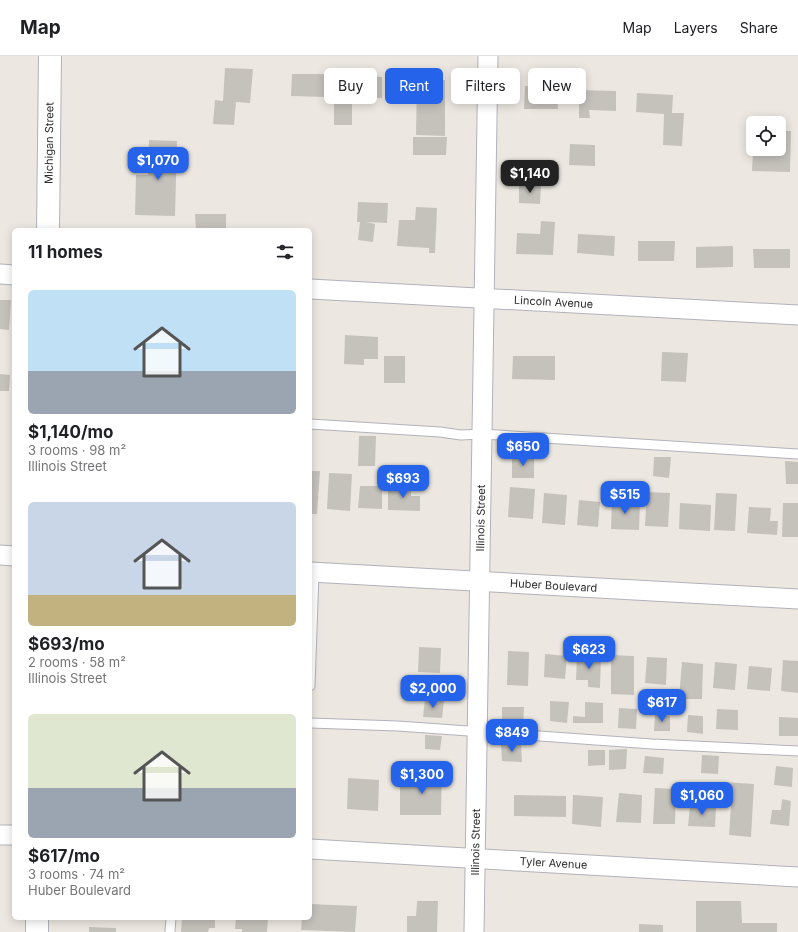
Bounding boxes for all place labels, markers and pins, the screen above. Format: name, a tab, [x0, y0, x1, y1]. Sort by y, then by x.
pin: $1,070	[125, 147, 191, 181]
pin: $1,140	[497, 160, 563, 194]
pin: $650	[499, 433, 547, 467]
pin: $693	[379, 465, 427, 499]
pin: $515	[601, 481, 649, 515]
pin: $623	[565, 636, 613, 670]
pin: $2,000	[400, 675, 466, 709]
pin: $617	[638, 689, 686, 723]
pin: $849	[488, 719, 536, 753]
pin: $1,300	[389, 761, 455, 795]
pin: $1,060	[669, 782, 735, 816]

